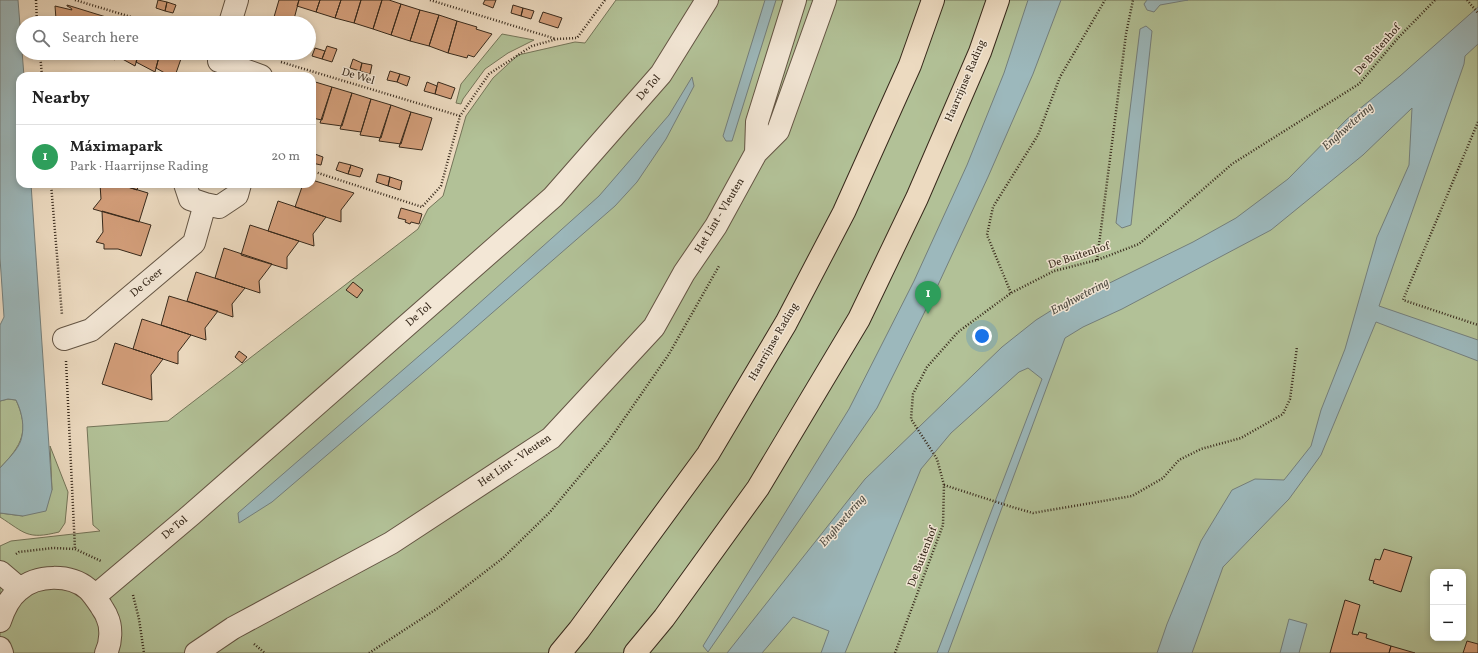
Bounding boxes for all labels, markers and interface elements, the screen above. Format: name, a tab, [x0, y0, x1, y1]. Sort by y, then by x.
search box	[16, 16, 316, 60]
street label: De Buitenhof	[1352, 20, 1405, 79]
icon: search	[30, 27, 52, 49]
text: Search here	[62, 28, 139, 49]
street label: Haarrijnse Rading	[942, 37, 990, 125]
street label: De Wel	[340, 65, 376, 89]
street label: De Tol	[634, 72, 664, 104]
text: Nearby	[32, 87, 90, 110]
water label: Enghwetering	[1319, 100, 1377, 154]
text: Máximapark	[70, 137, 163, 158]
text: 1	[42, 148, 48, 166]
text: 20 m	[271, 148, 300, 166]
text: Park · Haarrijnse Rading	[70, 158, 209, 176]
street label: Het Lint - Vleuten	[692, 175, 749, 256]
street label: De Buitenhof	[1046, 239, 1113, 273]
street label: De Geer	[127, 265, 167, 301]
water label: Enghwetering	[1048, 275, 1112, 319]
pin: 1	[915, 281, 941, 314]
street label: De Tol	[403, 300, 435, 330]
street label: Haarrijnse Rading	[745, 300, 803, 384]
your location	[972, 326, 992, 346]
street label: Het Lint - Vleuten	[475, 431, 555, 491]
water label: Enghwetering	[816, 492, 870, 550]
street label: De Tol	[159, 513, 191, 543]
street label: De Buitenhof	[905, 524, 942, 589]
map controls	[1430, 569, 1466, 641]
button: +	[1430, 569, 1466, 605]
button: −	[1430, 605, 1466, 641]

